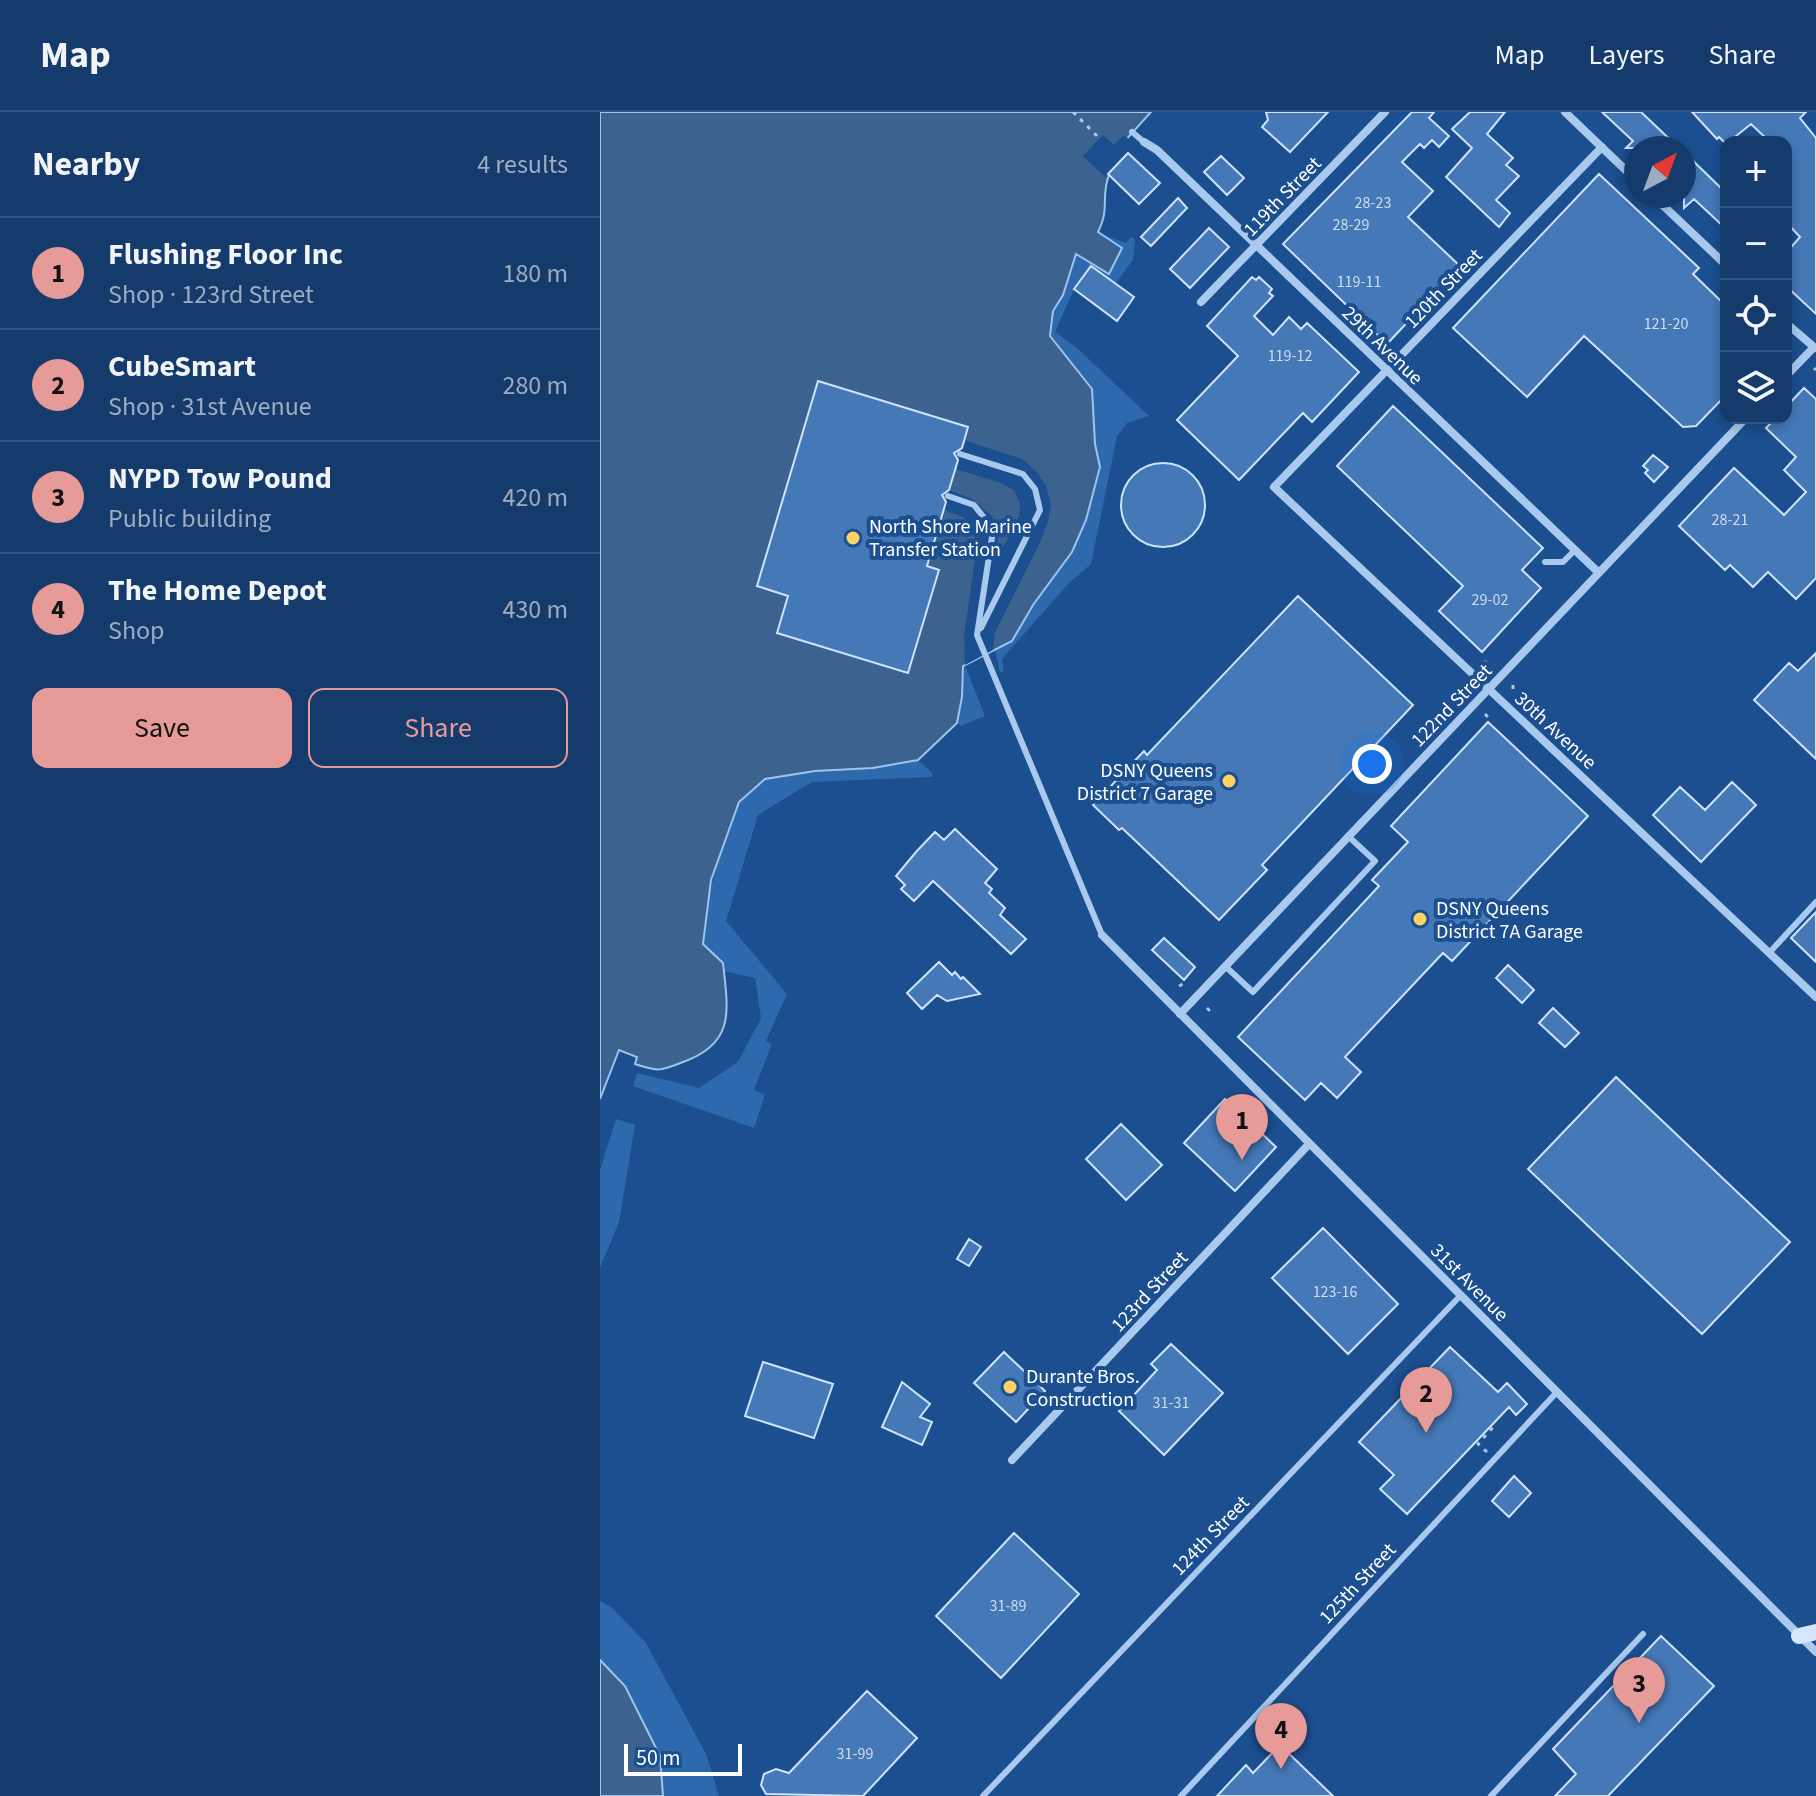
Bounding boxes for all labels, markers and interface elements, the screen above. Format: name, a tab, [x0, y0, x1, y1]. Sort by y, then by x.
text: Map	[40, 28, 111, 82]
text: Map	[1494, 35, 1544, 75]
text: Layers	[1588, 35, 1664, 75]
text: Share	[1708, 35, 1776, 75]
north arrow	[1624, 136, 1696, 208]
map controls	[1720, 136, 1792, 424]
button: +	[1720, 136, 1792, 208]
text: Nearby	[32, 140, 140, 189]
text: 4 results	[477, 146, 568, 183]
street label: 119th Street	[1237, 150, 1328, 243]
house number: 28-23	[1355, 192, 1391, 214]
button: −	[1720, 208, 1792, 280]
house number: 28-29	[1333, 214, 1369, 236]
text: Flushing Floor Inc	[108, 233, 343, 276]
street label: 120th Street	[1398, 242, 1489, 335]
text: 1	[51, 255, 65, 292]
text: 180 m	[502, 255, 568, 292]
house number: 119-11	[1337, 271, 1381, 293]
text: Shop · 123rd Street	[108, 276, 314, 313]
button: locate	[1720, 280, 1792, 352]
street label: 29th Avenue	[1335, 300, 1429, 392]
house number: 121-20	[1644, 313, 1688, 335]
text: CubeSmart	[108, 345, 256, 388]
house number: 119-12	[1268, 345, 1312, 367]
button: layers	[1720, 352, 1792, 424]
text: 2	[51, 367, 65, 404]
text: 280 m	[502, 367, 568, 404]
text: Shop · 31st Avenue	[108, 388, 312, 425]
text: NYPD Tow Pound	[108, 457, 332, 500]
text: 3	[51, 479, 65, 516]
text: 420 m	[502, 479, 568, 516]
text: Public building	[108, 500, 271, 537]
house number: 28-21	[1712, 509, 1748, 531]
place label: North Shore Marine Transfer Station	[869, 513, 1032, 564]
marker: North Shore Marine Transfer Station	[844, 529, 862, 547]
text: The Home Depot	[108, 569, 327, 612]
house number: 29-02	[1472, 589, 1508, 611]
text: 4	[51, 591, 65, 628]
text: 430 m	[502, 591, 568, 628]
text: Shop	[108, 612, 165, 649]
street label: 122nd Street	[1405, 658, 1499, 754]
street label: 30th Avenue	[1508, 685, 1603, 776]
button: Save	[32, 688, 292, 768]
button: Share	[308, 688, 568, 768]
your location	[1352, 744, 1392, 784]
place label: DSNY Queens District 7 Garage	[1077, 757, 1213, 808]
marker: DSNY Queens District 7 Garage	[1220, 772, 1238, 790]
place label: DSNY Queens District 7A Garage	[1436, 895, 1583, 946]
marker: DSNY Queens District 7A Garage	[1411, 910, 1429, 928]
pin: 1	[1216, 1094, 1268, 1160]
street label: 31st Avenue	[1424, 1237, 1515, 1328]
street label: 123rd Street	[1105, 1245, 1195, 1338]
house number: 123-16	[1313, 1281, 1357, 1303]
place label: Durante Bros. Construction	[1026, 1363, 1140, 1414]
pin: 2	[1400, 1367, 1452, 1433]
marker: Durante Bros. Construction	[1001, 1378, 1019, 1396]
house number: 31-31	[1153, 1392, 1189, 1414]
street label: 124th Street	[1165, 1489, 1256, 1582]
street label: 125th Street	[1313, 1537, 1403, 1630]
house number: 31-89	[990, 1595, 1026, 1617]
pin: 3	[1613, 1657, 1665, 1723]
pin: 4	[1255, 1703, 1307, 1769]
scale bar	[624, 1740, 742, 1776]
text: 50 m	[636, 1742, 681, 1774]
house number: 31-99	[837, 1743, 873, 1765]

